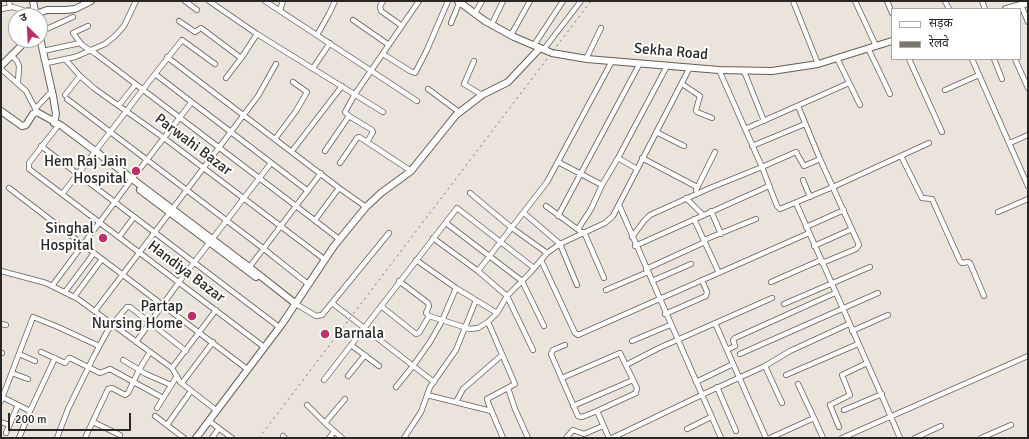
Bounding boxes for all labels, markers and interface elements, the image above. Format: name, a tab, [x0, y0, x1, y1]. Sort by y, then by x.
north arrow	[8, 8, 48, 48]
legend	[891, 8, 1021, 60]
text: उ	[18, 10, 29, 25]
text: सड़क	[929, 16, 953, 31]
text: रेलवे	[929, 36, 949, 51]
street label: Sekha Road	[633, 40, 709, 64]
street label: Parwahi Bazar	[151, 110, 235, 180]
place label: Hem Raj Jain Hospital	[44, 153, 127, 188]
marker: Hem Raj Jain Hospital	[130, 165, 142, 177]
place label: Singhal Hospital	[40, 220, 94, 255]
marker: Singhal Hospital	[97, 232, 109, 244]
street label: Handiya Bazar	[144, 237, 228, 307]
place label: Partap Nursing Home	[92, 298, 183, 333]
marker: Partap Nursing Home	[186, 310, 198, 322]
place label: Barnala	[334, 325, 384, 343]
marker: Barnala	[319, 328, 331, 340]
scale bar	[10, 405, 133, 431]
text: 200 m	[15, 412, 47, 427]

